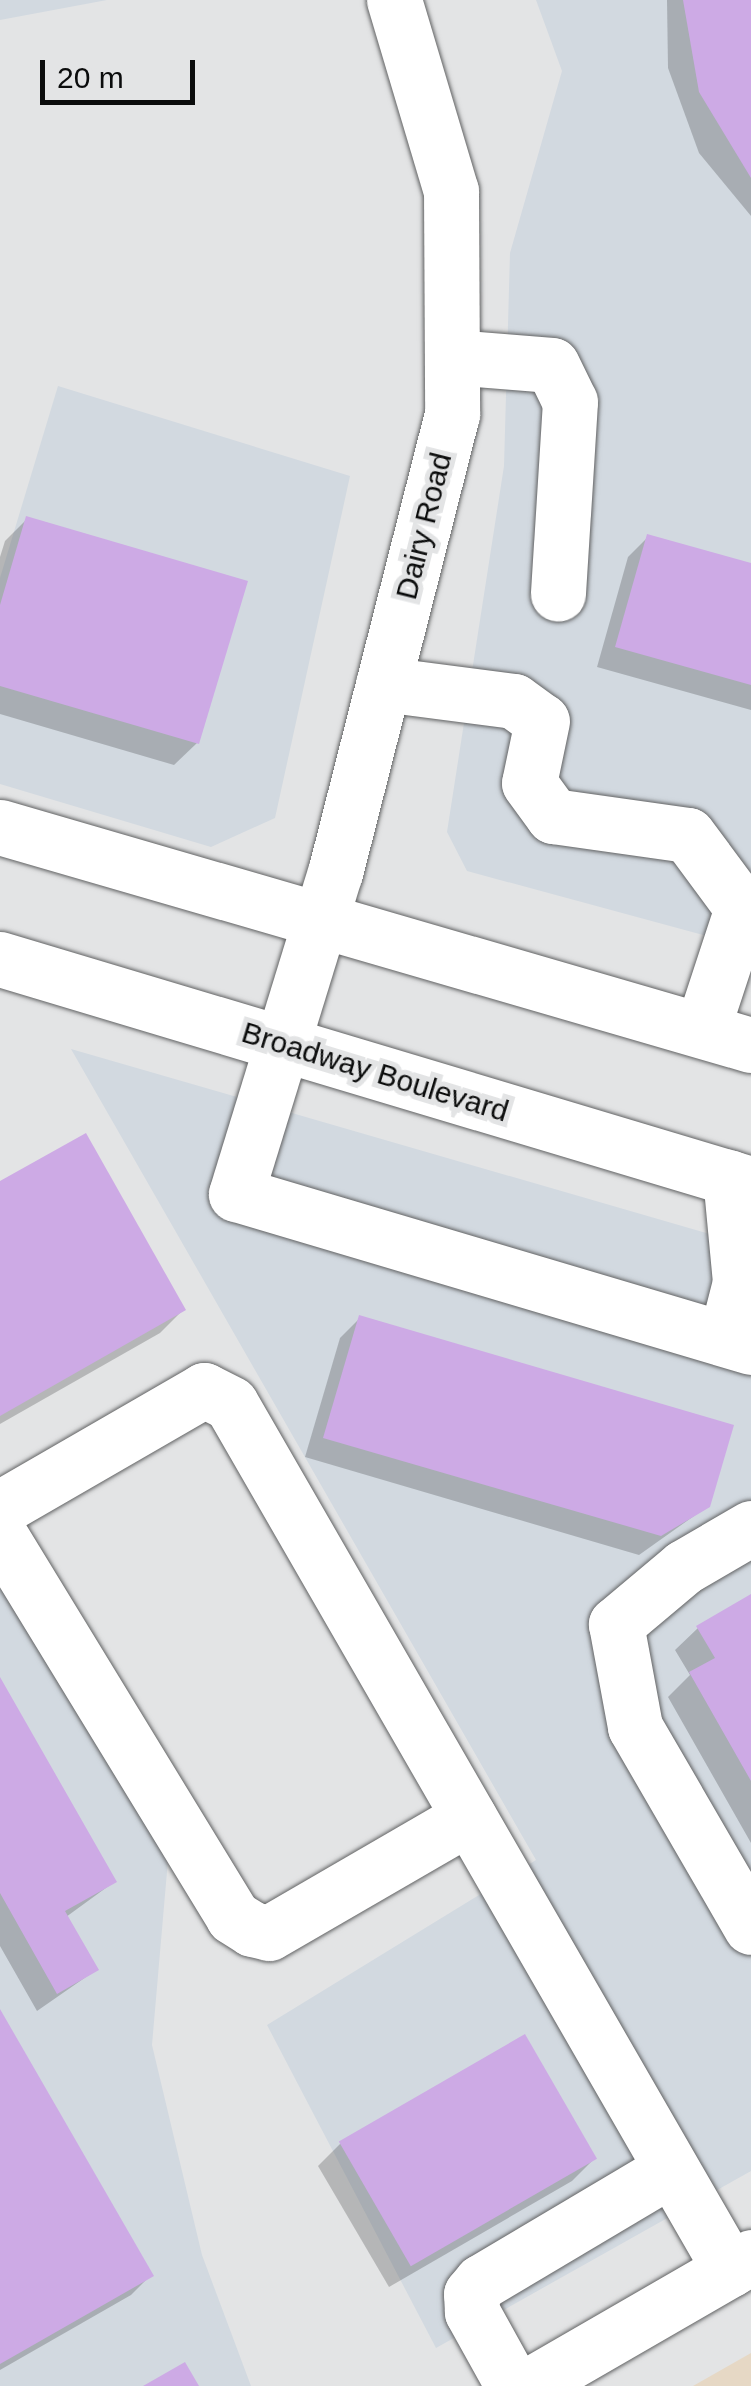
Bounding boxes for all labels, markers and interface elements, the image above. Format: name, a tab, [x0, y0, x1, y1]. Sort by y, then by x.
scale bar	[45, 40, 200, 102]
text: 20 m	[57, 61, 124, 94]
street label: Dairy Road	[388, 449, 460, 603]
street label: Broadway Boulevard	[237, 1014, 513, 1130]

